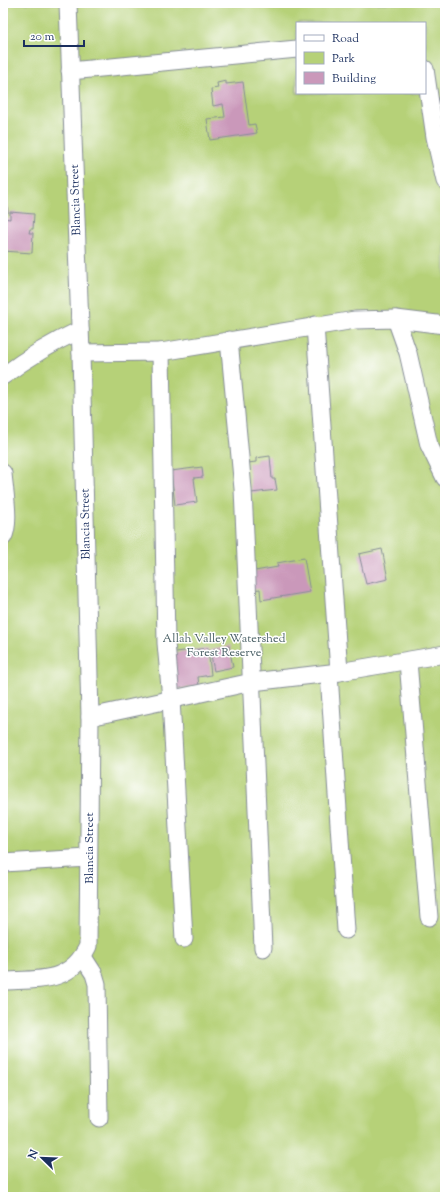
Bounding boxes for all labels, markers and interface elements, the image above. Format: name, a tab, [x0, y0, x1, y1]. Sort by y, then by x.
scale bar	[24, 22, 84, 48]
legend	[296, 22, 426, 94]
text: 20 m	[30, 28, 55, 46]
text: Road	[332, 30, 359, 48]
text: Park	[332, 50, 355, 68]
text: Building	[332, 70, 376, 88]
street label: Blancia Street	[66, 164, 86, 236]
street label: Blancia Street	[76, 488, 96, 560]
park label: Allah Valley Watershed Forest Reserve	[163, 630, 286, 662]
street label: Blancia Street	[81, 812, 99, 884]
north arrow	[22, 1138, 62, 1178]
text: N	[24, 1147, 43, 1163]

